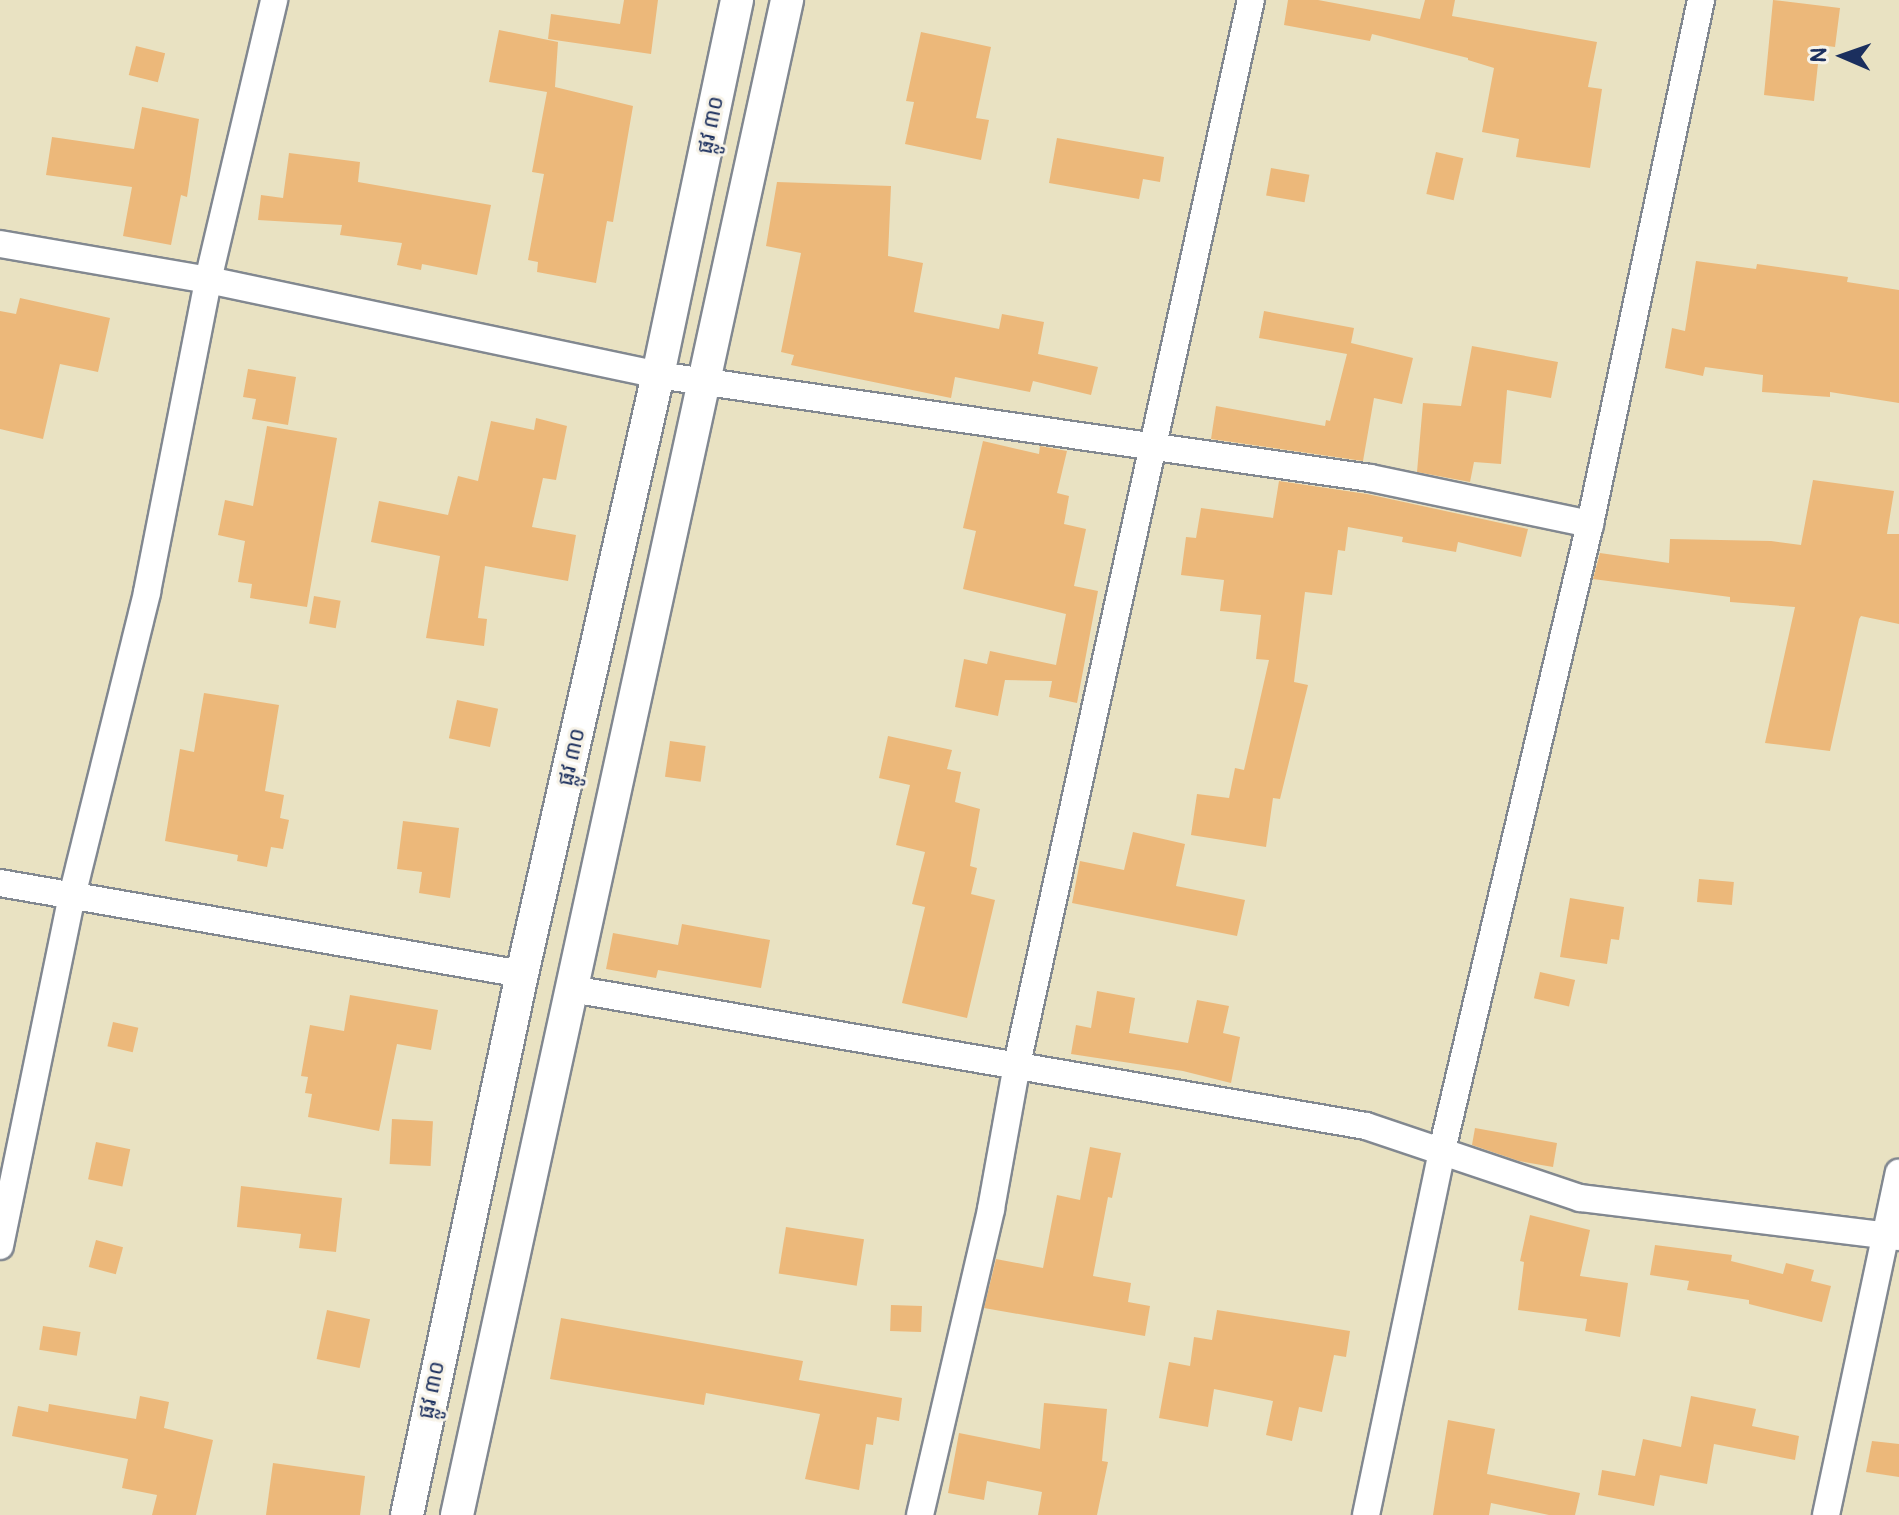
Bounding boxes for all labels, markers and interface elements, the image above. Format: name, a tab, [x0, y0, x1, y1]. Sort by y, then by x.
north arrow	[1803, 16, 1883, 96]
text: N	[1805, 47, 1833, 63]
street label: ផ្លូវ ៣០	[692, 93, 730, 157]
street label: ផ្លូវ ៣០	[553, 725, 591, 789]
street label: ផ្លូវ ៣០	[413, 1358, 451, 1422]

